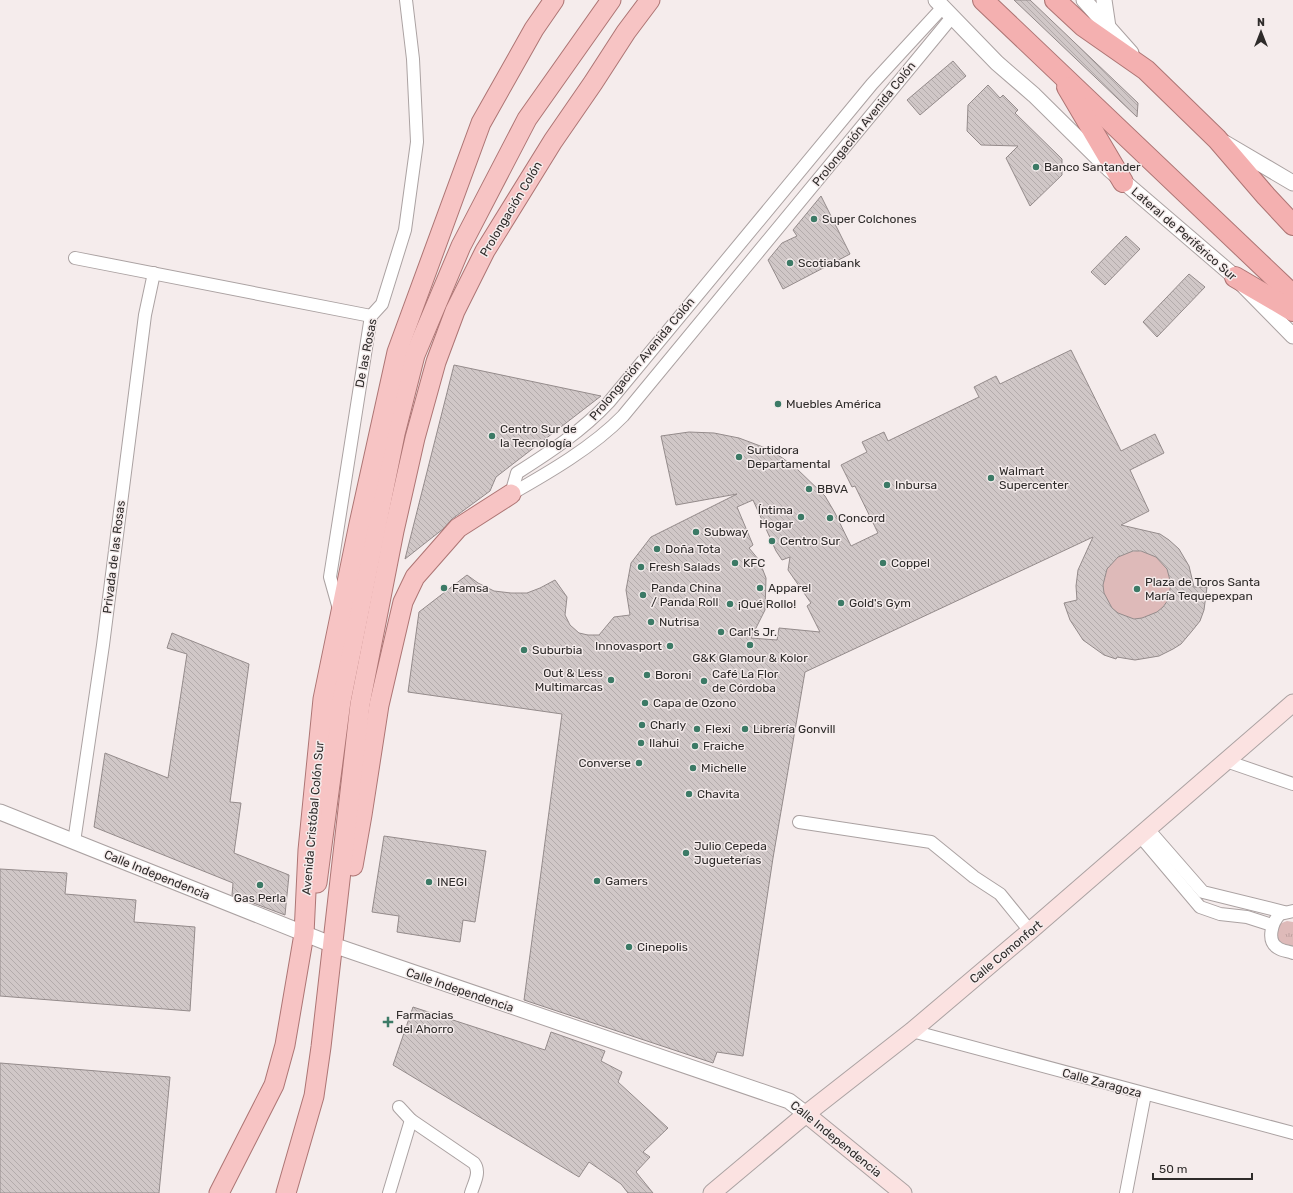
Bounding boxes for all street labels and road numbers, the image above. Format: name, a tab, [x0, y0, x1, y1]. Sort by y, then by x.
street label: Prolongación Avenida Colón	[810, 59, 918, 189]
street label: Prolongación Colón	[477, 159, 545, 259]
street label: Lateral de Periférico Sur	[1129, 185, 1240, 284]
street label: Prolongación Avenida Colón	[587, 295, 697, 423]
street label: De las Rosas	[352, 317, 380, 389]
street label: Privada de las Rosas	[100, 500, 128, 614]
street label: Avenida Cristóbal Colón Sur	[299, 740, 327, 896]
street label: Calle Independencia	[102, 847, 212, 903]
street label: Calle Comonfort	[967, 917, 1045, 986]
street label: Calle Independencia	[404, 965, 516, 1015]
street label: Calle Zaragoza	[1061, 1066, 1143, 1100]
street label: Calle Independencia	[788, 1098, 884, 1180]

